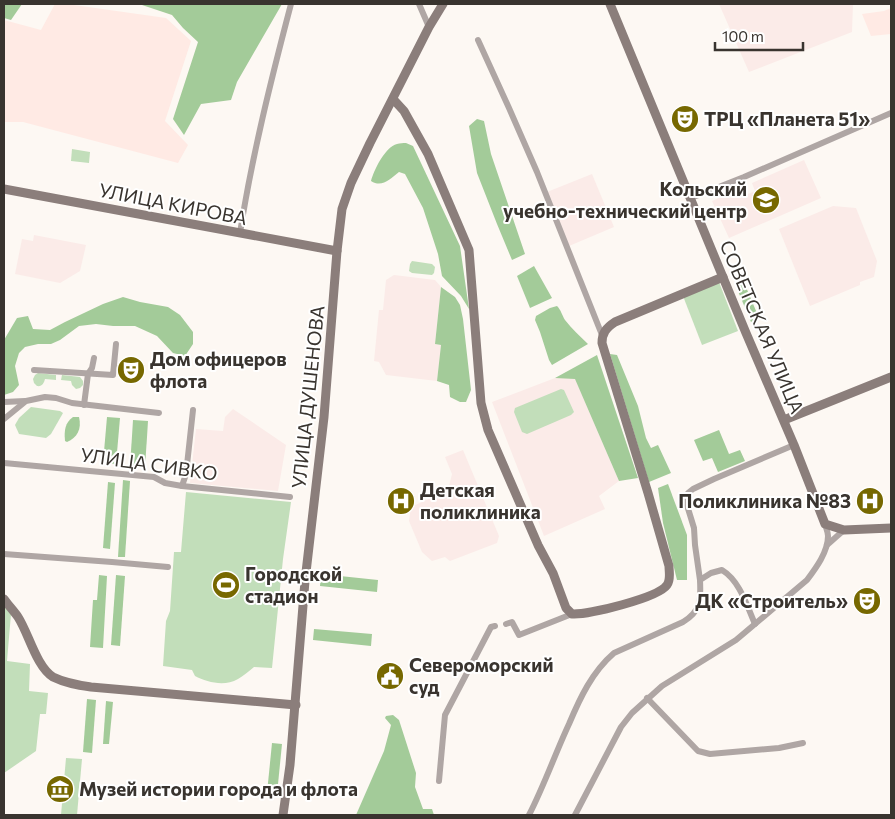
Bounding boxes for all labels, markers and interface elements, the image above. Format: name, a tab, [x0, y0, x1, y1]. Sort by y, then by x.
scale bar	[715, 20, 802, 52]
text: 100 m	[722, 27, 764, 45]
theatre icon: ТРЦ «Планета 51»	[670, 104, 700, 134]
place label: ТРЦ «Планета 51»	[704, 107, 870, 130]
place label: Кольский учебно-технический центр	[503, 177, 747, 222]
street label: УЛИЦА КИРОВА	[97, 178, 249, 229]
school or university icon: Кольский учебно-технический центр	[751, 185, 781, 215]
street label: СОВЕТСКАЯ УЛИЦА	[715, 237, 809, 417]
street label: УЛИЦА ДУШЕНОВА	[286, 304, 329, 490]
place label: Дом офицеров флота	[150, 347, 287, 392]
theatre icon: Дом офицеров флота	[116, 355, 146, 385]
street label: УЛИЦА СИВКО	[79, 442, 219, 485]
place label: Детская поликлиника	[420, 478, 541, 523]
hospital icon: Детская поликлиника	[386, 486, 416, 516]
hospital icon: Поликлиника №83	[855, 486, 885, 516]
place label: Поликлиника №83	[678, 489, 851, 512]
place label: Городской стадион	[245, 562, 342, 607]
sports icon: Городской стадион	[211, 570, 241, 600]
theatre icon: ДК «Строитель»	[852, 586, 882, 616]
place label: ДК «Строитель»	[695, 589, 848, 612]
place label: Североморский суд	[409, 653, 554, 698]
public building icon: Североморский суд	[375, 661, 405, 691]
museum icon: Музей истории города и флота	[45, 774, 75, 804]
place label: Музей истории города и флота	[79, 777, 358, 800]

